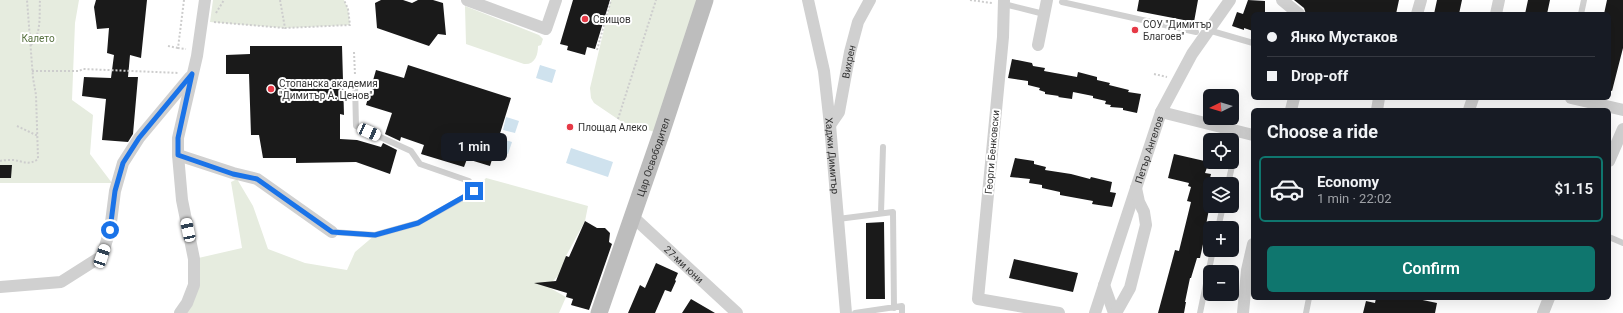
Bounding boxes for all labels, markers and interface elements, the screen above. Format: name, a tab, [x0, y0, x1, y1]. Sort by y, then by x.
marker: Свищов	[580, 14, 590, 24]
place label: Свищов	[593, 14, 631, 25]
place label: СОУ "Димитър Благоев"	[1143, 19, 1212, 42]
marker: СОУ "Димитър Благоев"	[1130, 25, 1140, 35]
text: Янко Мустаков	[1291, 28, 1398, 46]
park label: Калето	[21, 33, 55, 44]
street label: Вихрен	[840, 44, 857, 79]
text: Drop-off	[1291, 67, 1348, 85]
place label: Стопанска академия "Димитър А. Ценов"	[279, 78, 378, 101]
marker: Стопанска академия "Димитър А. Ценов"	[266, 84, 276, 94]
north arrow	[1203, 89, 1239, 125]
map controls	[1203, 89, 1239, 301]
street label: Георги Бенковски	[983, 109, 1001, 194]
street label: Петър Ангелов	[1132, 114, 1165, 185]
street label: Цар Освободител	[634, 116, 672, 198]
street label: Хаджи Димитър	[824, 117, 841, 195]
text: Choose a ride	[1267, 121, 1378, 142]
car	[356, 122, 382, 142]
marker: Площад Алеко	[565, 122, 575, 132]
place label: Площад Алеко	[578, 122, 648, 133]
callout: 1 min	[441, 133, 507, 161]
button: locate	[1203, 133, 1239, 169]
text: 1 min	[458, 139, 490, 154]
icon: car	[1269, 171, 1305, 207]
text: Economy	[1317, 173, 1379, 191]
button: layers	[1203, 177, 1239, 213]
text: $1.15	[1554, 180, 1593, 198]
route end	[465, 182, 483, 200]
text: 1 min · 22:02	[1317, 191, 1392, 206]
car	[180, 217, 196, 243]
route start	[101, 221, 119, 239]
button: +	[1203, 221, 1239, 257]
car	[92, 243, 112, 269]
street label: 27-ми юни	[662, 243, 706, 285]
button: Confirm	[1267, 246, 1595, 292]
button: −	[1203, 265, 1239, 301]

